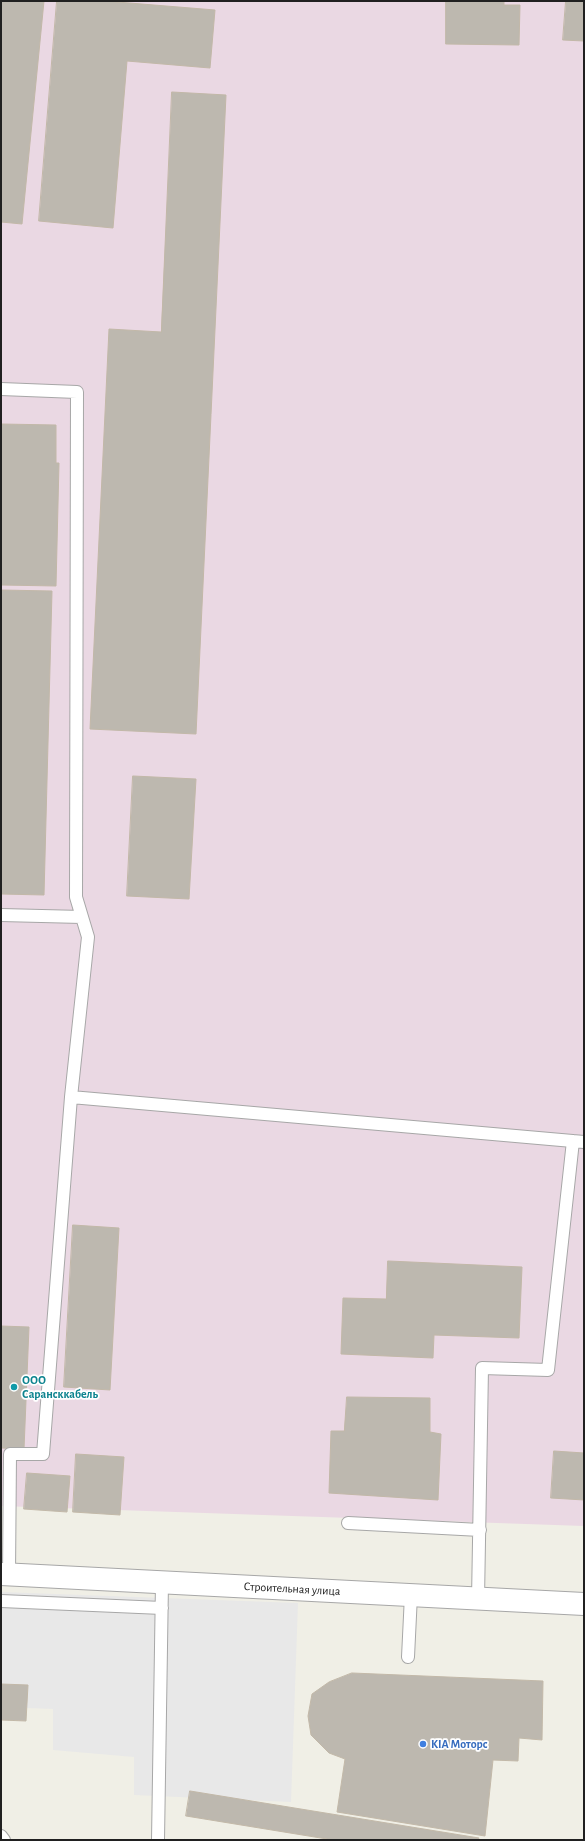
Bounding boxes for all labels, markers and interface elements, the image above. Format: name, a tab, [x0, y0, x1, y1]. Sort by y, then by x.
place label: ООО Сарансккабель	[22, 1373, 98, 1401]
marker: ООО Сарансккабель	[9, 1382, 19, 1392]
street label: Строительная улица	[243, 1579, 341, 1599]
place label: KIA Моторс	[431, 1737, 488, 1751]
marker: KIA Моторс	[418, 1739, 428, 1749]

